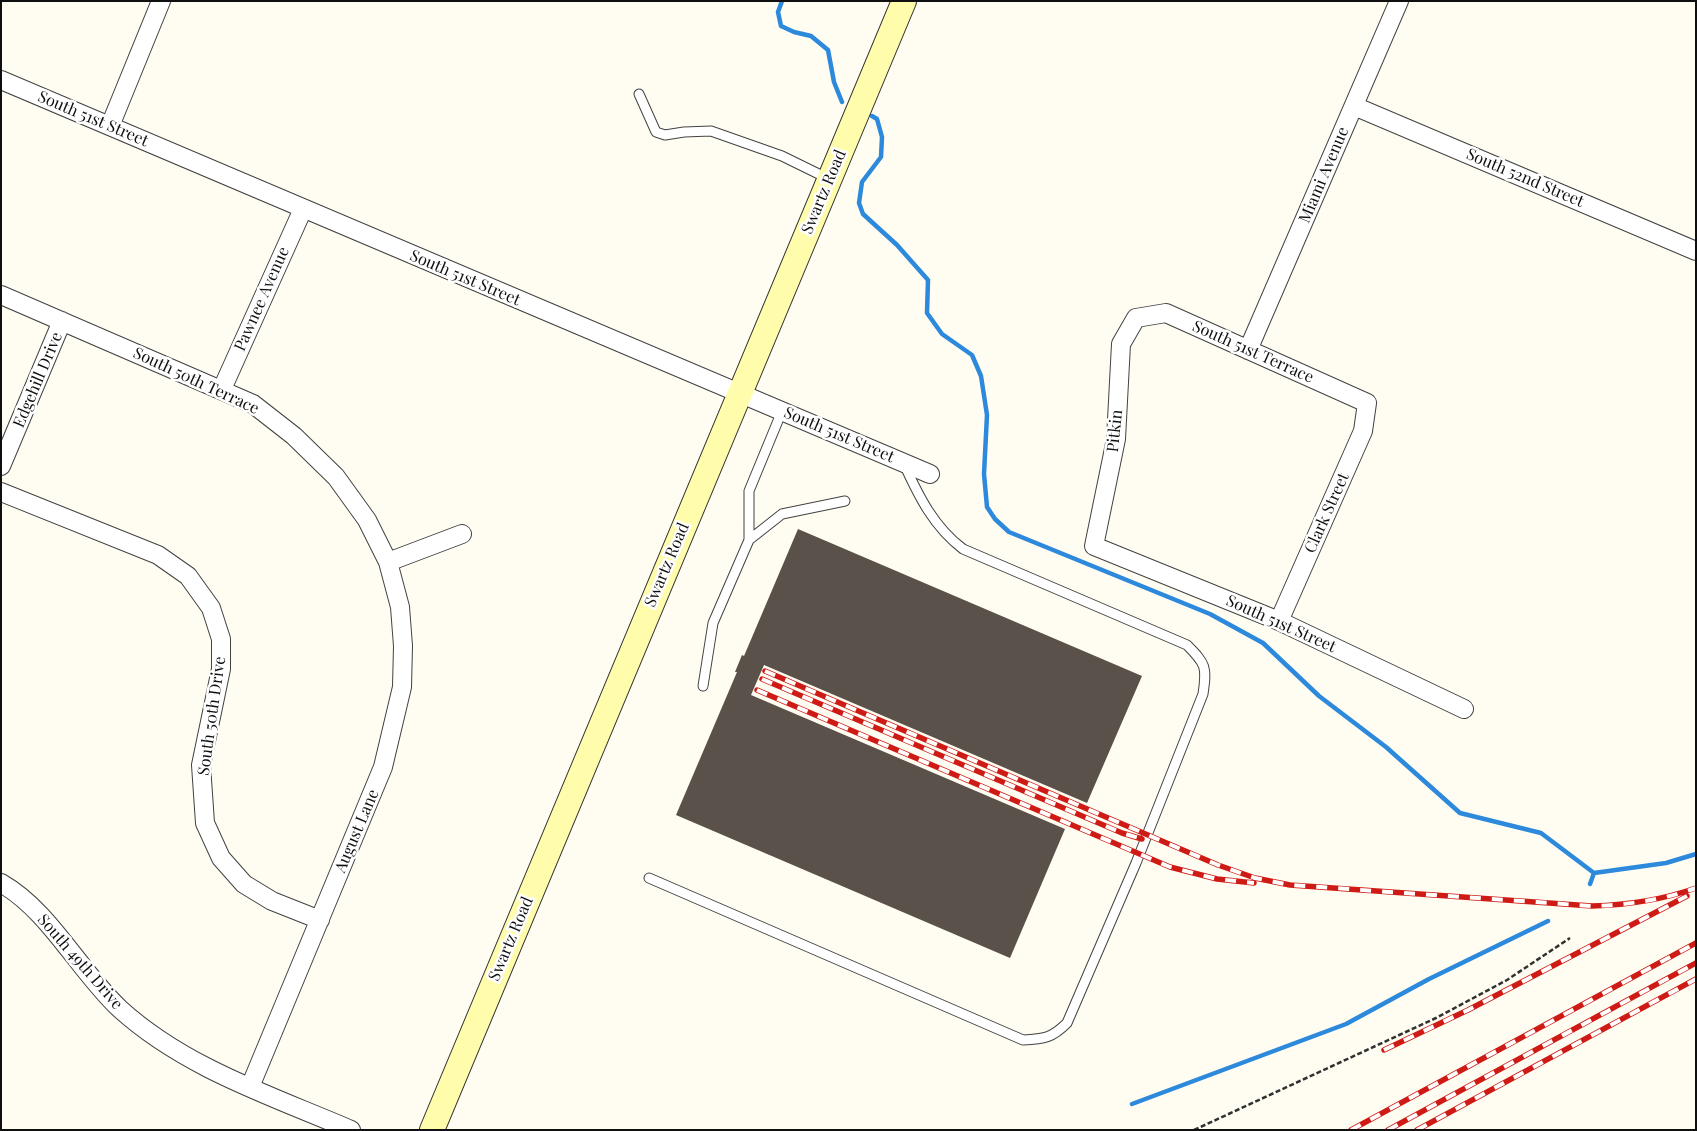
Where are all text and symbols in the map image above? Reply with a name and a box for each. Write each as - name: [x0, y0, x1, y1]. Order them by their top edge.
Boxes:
- street label: South 51st Street: [35, 87, 151, 151]
- street label: Miami Avenue: [1295, 124, 1353, 226]
- street label: South 52nd Street: [1463, 145, 1587, 211]
- street label: Swartz Road: [798, 147, 850, 237]
- street label: Pawnee Avenue: [230, 244, 294, 354]
- street label: South 51st Street: [407, 246, 523, 310]
- street label: South 51st Terrace: [1189, 317, 1317, 387]
- street label: Edgehill Drive: [9, 329, 67, 431]
- street label: South 50th Terrace: [130, 343, 262, 419]
- street label: South 51st Street: [781, 403, 897, 467]
- street label: Pitkin: [1103, 409, 1127, 453]
- street label: Clark Street: [1301, 470, 1353, 556]
- street label: Swartz Road: [641, 520, 693, 610]
- street label: South 51st Street: [1223, 591, 1339, 657]
- street label: South 50th Drive: [194, 655, 230, 777]
- street label: August Lane: [331, 787, 383, 875]
- street label: Swartz Road: [485, 894, 537, 984]
- street label: South 49th Drive: [33, 910, 127, 1014]

